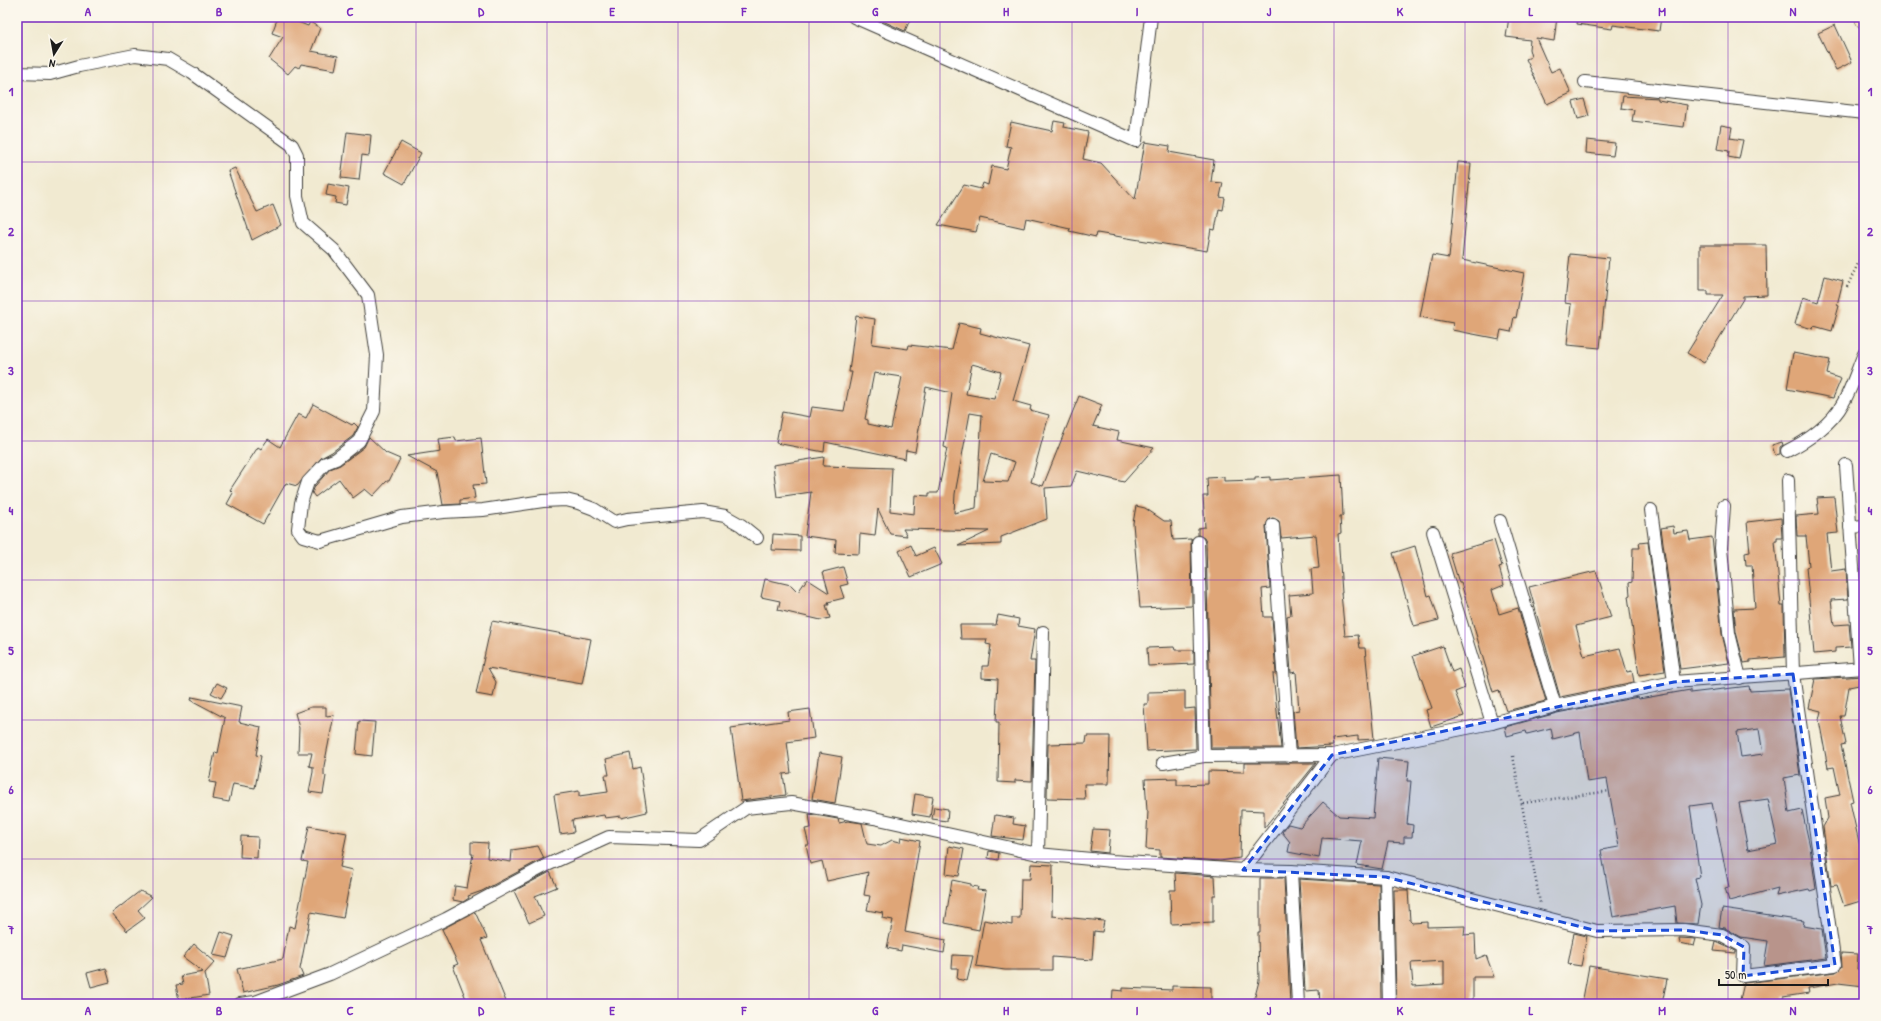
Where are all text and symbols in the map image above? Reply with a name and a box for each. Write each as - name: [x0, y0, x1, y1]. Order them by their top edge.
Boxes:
- text: A: [85, 2, 92, 20]
- text: B: [216, 2, 223, 20]
- text: C: [346, 2, 354, 20]
- text: D: [478, 2, 485, 20]
- text: E: [609, 2, 615, 20]
- text: F: [741, 2, 748, 20]
- text: G: [872, 2, 879, 20]
- text: H: [1003, 2, 1009, 20]
- text: I: [1135, 2, 1139, 20]
- text: J: [1267, 2, 1272, 20]
- text: K: [1397, 2, 1404, 20]
- text: L: [1529, 2, 1534, 20]
- text: M: [1658, 2, 1666, 20]
- text: N: [1790, 2, 1797, 20]
- north arrow: [34, 34, 74, 74]
- text: N: [48, 56, 56, 71]
- text: 1: [9, 82, 14, 100]
- text: 1: [1868, 82, 1873, 100]
- text: 2: [8, 222, 15, 240]
- text: 2: [1867, 222, 1874, 240]
- text: 3: [8, 361, 14, 379]
- text: 3: [1867, 361, 1873, 379]
- text: 4: [9, 501, 14, 519]
- text: 4: [1868, 501, 1873, 519]
- text: 5: [8, 641, 14, 659]
- text: 5: [1867, 641, 1873, 659]
- text: 6: [8, 780, 14, 798]
- text: 6: [1867, 780, 1873, 798]
- text: 7: [7, 920, 15, 938]
- text: 7: [1866, 920, 1874, 938]
- scale bar: [1719, 961, 1828, 987]
- text: 50 m: [1725, 966, 1746, 983]
- text: A: [85, 1001, 92, 1019]
- text: B: [216, 1001, 223, 1019]
- text: C: [346, 1001, 354, 1019]
- text: D: [478, 1001, 485, 1019]
- text: E: [609, 1001, 615, 1019]
- text: F: [741, 1001, 748, 1019]
- text: G: [872, 1001, 879, 1019]
- text: H: [1003, 1001, 1009, 1019]
- text: I: [1135, 1001, 1139, 1019]
- text: J: [1267, 1001, 1272, 1019]
- text: K: [1397, 1001, 1404, 1019]
- text: L: [1529, 1001, 1534, 1019]
- text: M: [1658, 1001, 1666, 1019]
- text: N: [1790, 1001, 1797, 1019]

